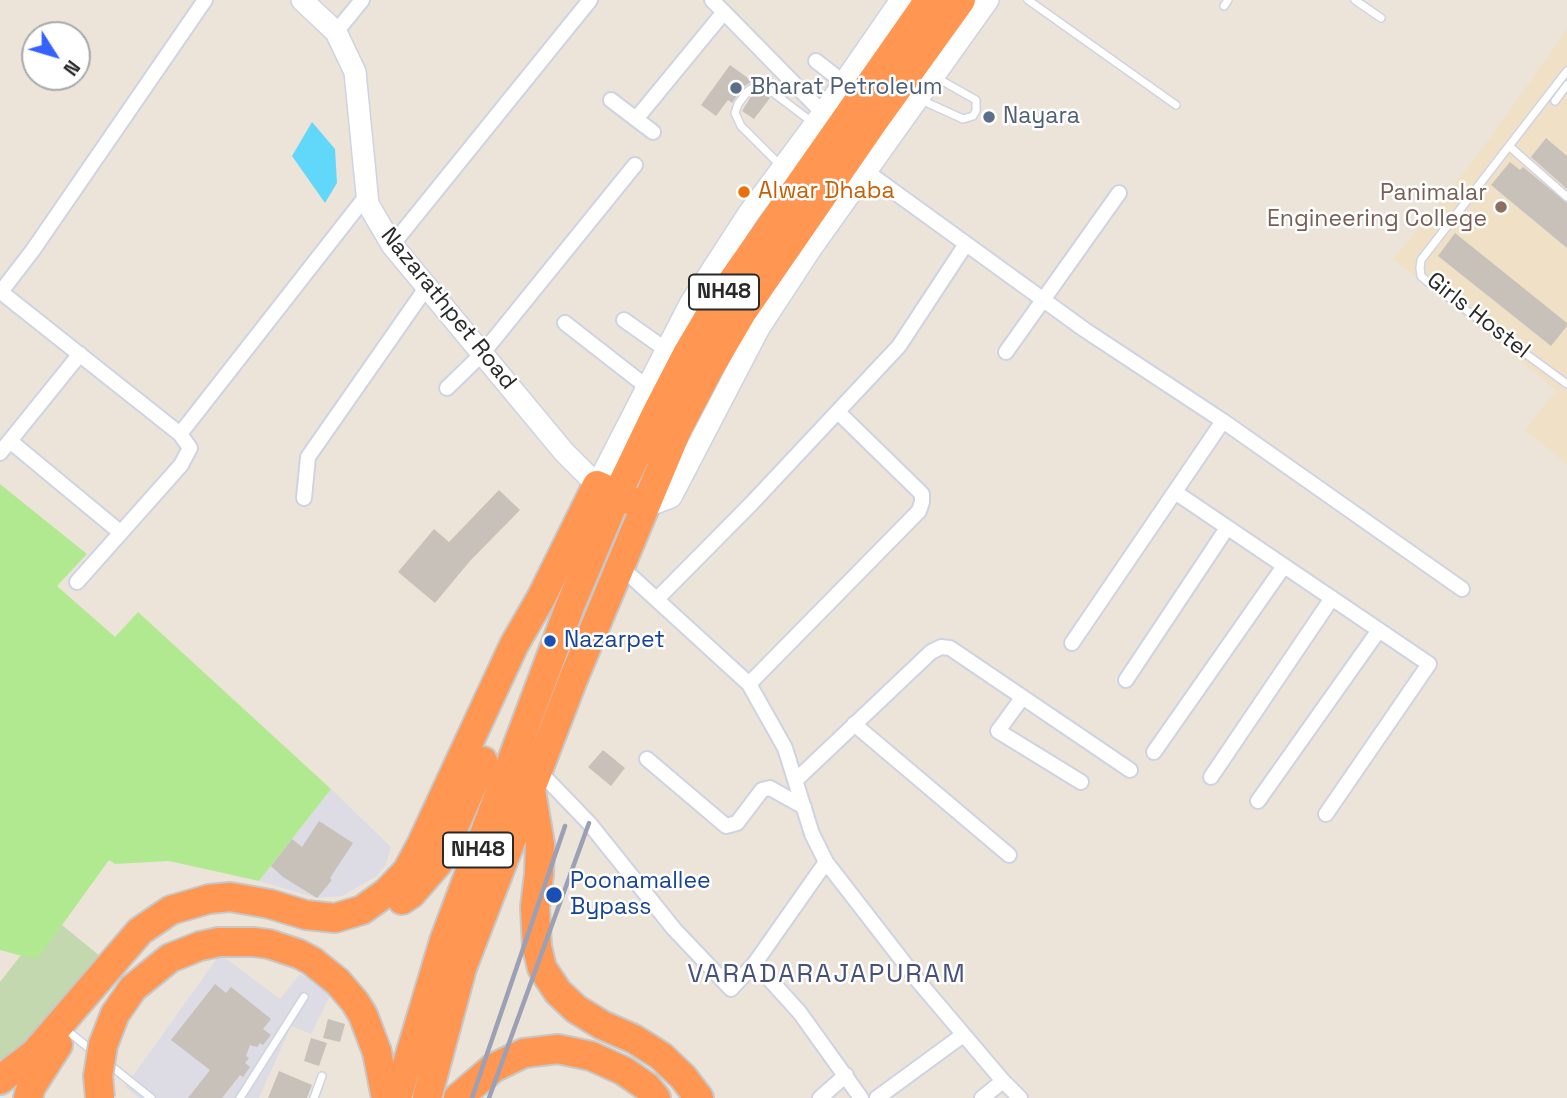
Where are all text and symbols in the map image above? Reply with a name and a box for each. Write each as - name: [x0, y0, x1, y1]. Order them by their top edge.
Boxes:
- north arrow: [21, 21, 91, 91]
- text: N: [58, 55, 85, 80]
- place label: Bharat Petroleum: [750, 74, 943, 102]
- marker: Bharat Petroleum: [728, 80, 744, 96]
- place label: Nayara: [1003, 103, 1080, 131]
- marker: Nayara: [981, 109, 997, 125]
- place label: Alwar Dhaba: [758, 178, 895, 206]
- place label: Panimalar Engineering College: [1267, 180, 1487, 234]
- marker: Alwar Dhaba: [736, 184, 752, 200]
- marker: Panimalar Engineering College: [1493, 199, 1509, 215]
- street label: Nazarathpet Road: [374, 223, 522, 395]
- street label: Girls Hostel: [1421, 267, 1535, 365]
- road number: NH48: [689, 274, 759, 310]
- place label: Nazarpet: [564, 627, 665, 655]
- marker: Nazarpet: [542, 633, 558, 649]
- road number: NH48: [443, 832, 513, 868]
- place label: Poonamallee Bypass: [570, 868, 711, 922]
- marker: Poonamallee Bypass: [544, 885, 564, 905]
- district label: VARADARAJAPURAM: [689, 959, 965, 991]

